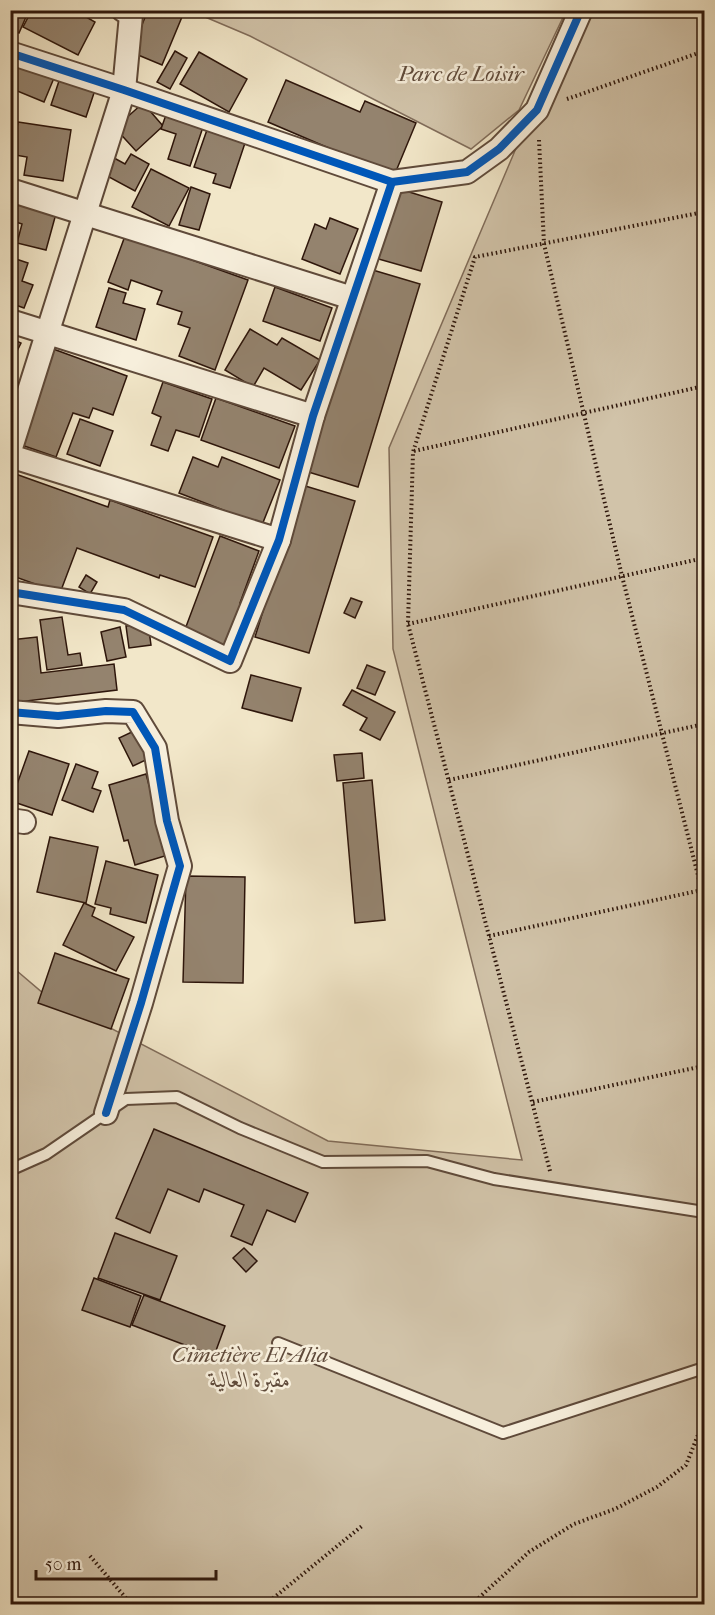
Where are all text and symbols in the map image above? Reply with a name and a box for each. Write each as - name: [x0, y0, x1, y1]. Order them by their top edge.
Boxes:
- park label: Parc de Loisir: [397, 61, 526, 87]
- park label: Cimetière El Alia مقبرة العالية: [172, 1342, 328, 1393]
- scale bar: [36, 1543, 216, 1581]
- text: 50 m: [45, 1554, 82, 1575]

